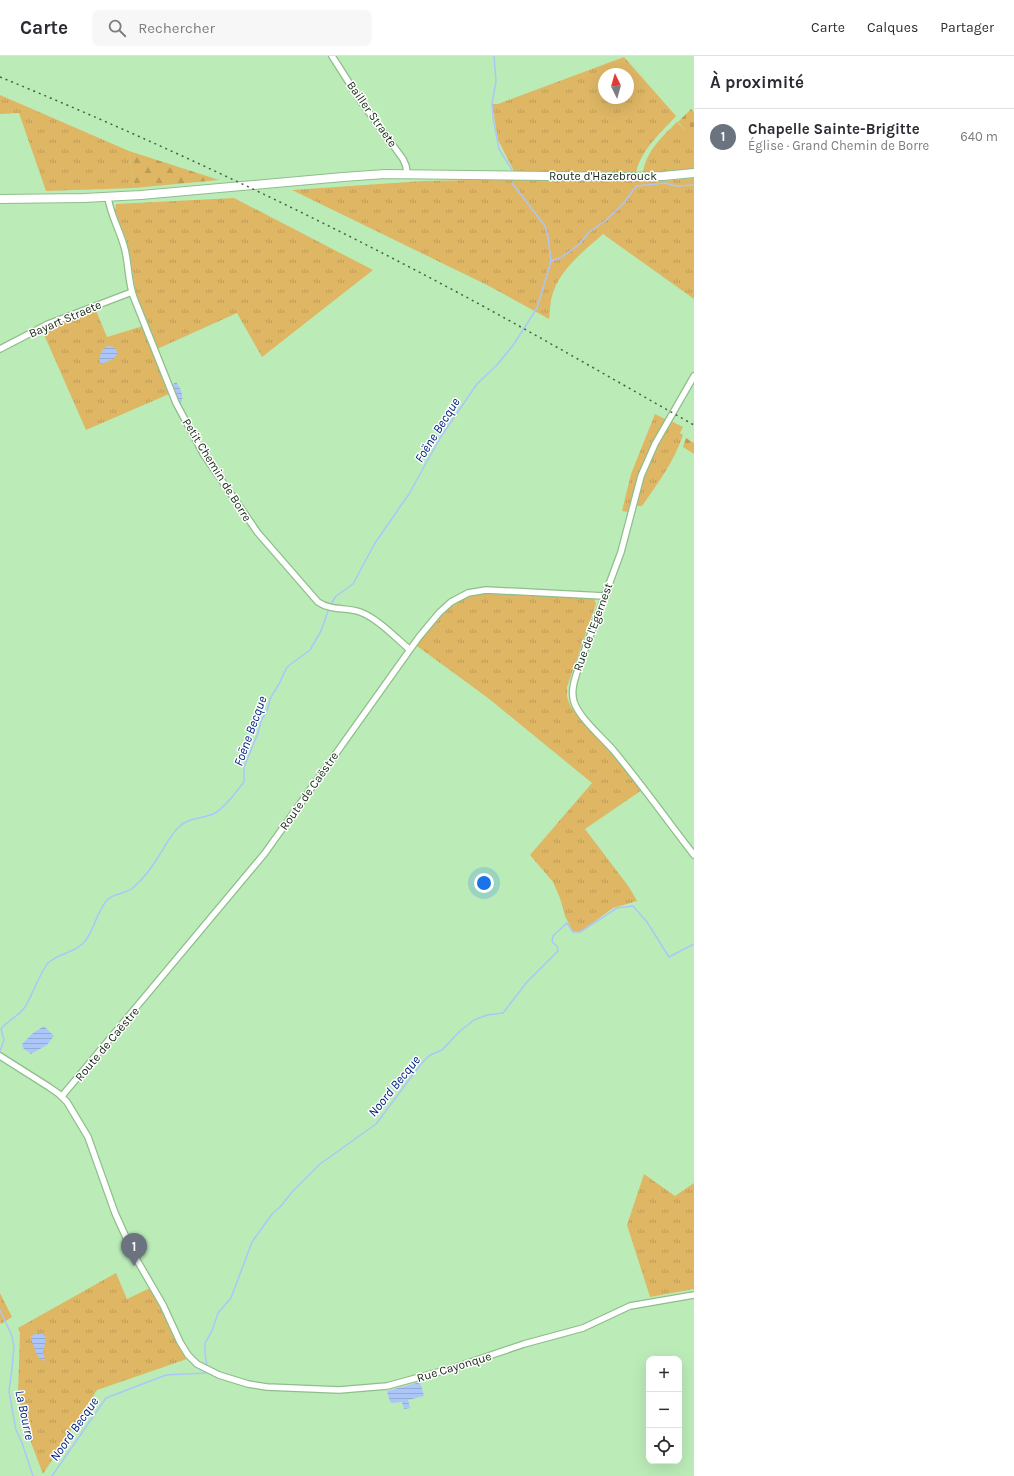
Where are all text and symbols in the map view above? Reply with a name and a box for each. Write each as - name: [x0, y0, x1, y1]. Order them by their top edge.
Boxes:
- search box: [92, 10, 372, 46]
- text: Carte: [20, 17, 68, 39]
- icon: search: [106, 17, 128, 39]
- text: Rechercher: [138, 19, 215, 37]
- text: Carte: [811, 19, 845, 36]
- text: Calques: [867, 19, 918, 36]
- text: Partager: [940, 19, 994, 36]
- north arrow: [598, 68, 634, 104]
- text: À proximité: [710, 72, 804, 92]
- street label: Bailler Straete: [344, 78, 400, 150]
- text: Chapelle Sainte-Brigitte: [748, 120, 920, 138]
- text: 1: [721, 129, 725, 144]
- text: 640 m: [960, 129, 998, 144]
- text: Église · Grand Chemin de Borre: [748, 138, 929, 153]
- street label: Route d'Hazebrouck: [549, 169, 657, 183]
- street label: Bayart Straete: [27, 297, 103, 341]
- water label: Foëne Becque: [411, 395, 464, 466]
- street label: Petit Chemin de Borre: [180, 416, 254, 524]
- street label: Rue de l'Egernest: [571, 580, 616, 673]
- water label: Foëne Becque: [230, 694, 271, 768]
- street label: Route de Caëstre: [277, 749, 341, 833]
- your location: [474, 873, 494, 893]
- street label: Route de Caëstre: [72, 1004, 142, 1084]
- water label: Noord Becque: [365, 1052, 424, 1120]
- pin: 1: [121, 1233, 147, 1266]
- street label: Rue Cayonque: [415, 1349, 493, 1385]
- map controls: [646, 1356, 682, 1464]
- button: +: [646, 1356, 682, 1392]
- water label: La Bourre: [12, 1389, 38, 1441]
- button: −: [646, 1392, 682, 1428]
- water label: Noord Becque: [47, 1394, 102, 1464]
- button: locate: [646, 1428, 682, 1464]

